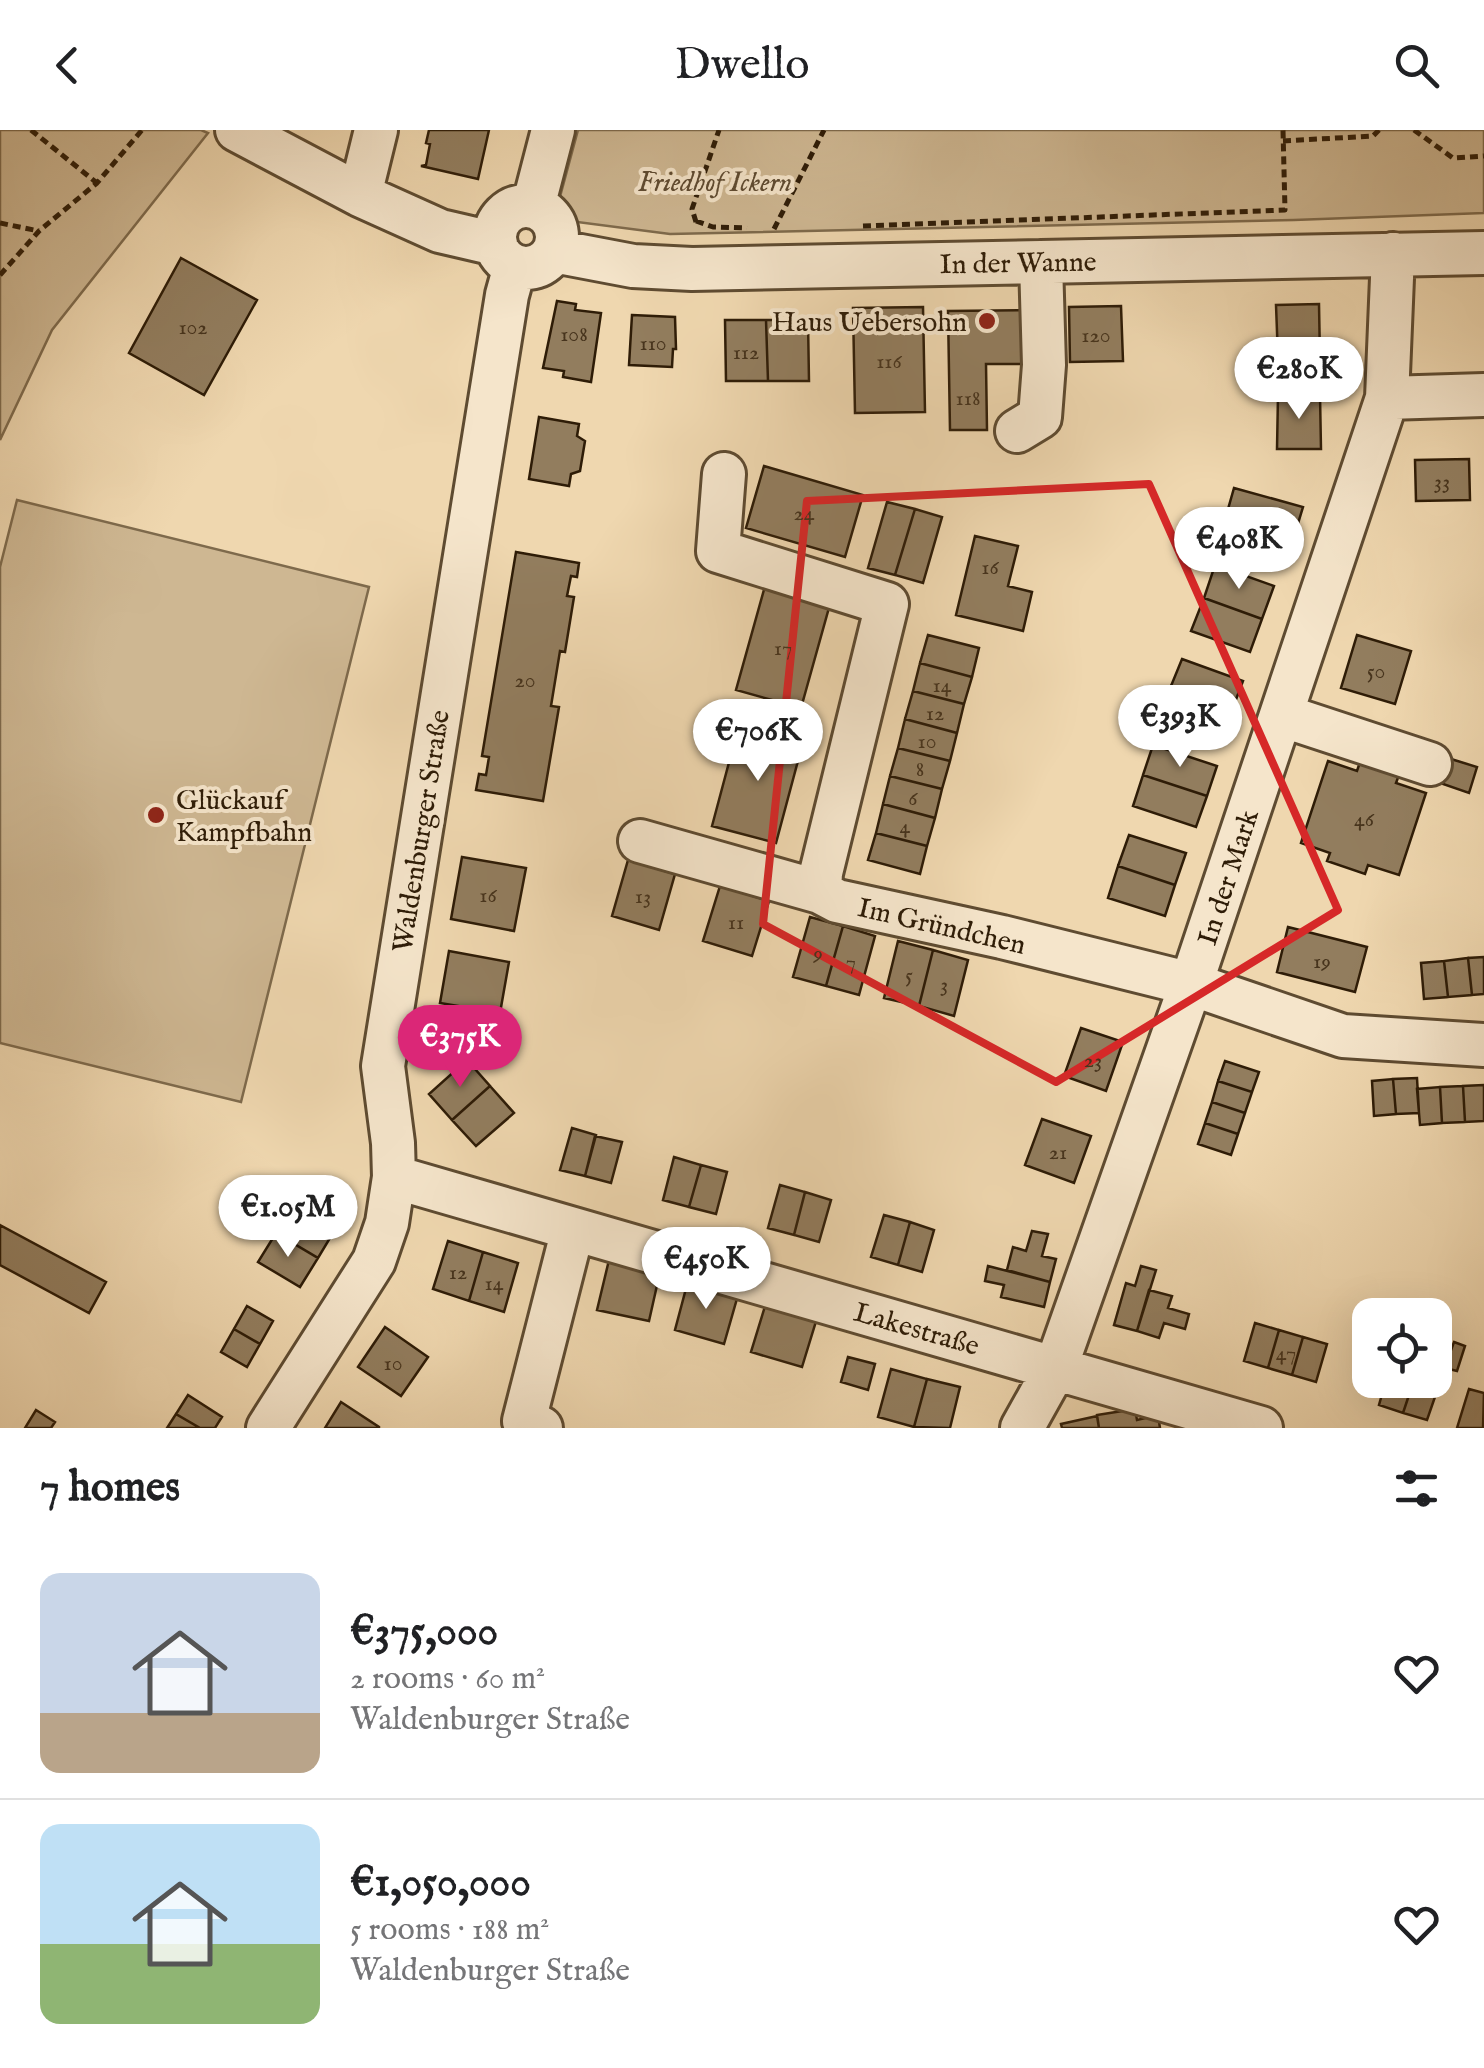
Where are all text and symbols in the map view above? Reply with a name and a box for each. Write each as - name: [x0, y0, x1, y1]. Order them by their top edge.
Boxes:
- text: Dwello: [675, 37, 809, 94]
- icon: back: [40, 38, 95, 93]
- icon: search: [1389, 38, 1444, 93]
- park label: Friedhof Ickern: [638, 166, 792, 201]
- street label: In der Wanne: [939, 246, 1097, 283]
- place label: Haus Uebersohn: [772, 306, 967, 341]
- marker: Haus Uebersohn: [976, 310, 998, 332]
- house number: 102: [178, 314, 208, 342]
- house number: 108: [560, 321, 588, 349]
- house number: 120: [1081, 322, 1111, 350]
- house number: 110: [639, 330, 667, 358]
- pin: €280K: [1229, 337, 1369, 422]
- house number: 112: [733, 339, 759, 367]
- house number: 116: [876, 348, 903, 376]
- text: €280K: [1256, 349, 1342, 390]
- house number: 118: [955, 385, 981, 413]
- house number: 33: [1434, 468, 1450, 496]
- house number: 24: [793, 500, 815, 528]
- pin: €408K: [1169, 507, 1309, 592]
- text: €408K: [1196, 519, 1282, 560]
- house number: 16: [981, 554, 999, 582]
- house number: 17: [774, 635, 792, 663]
- house number: 50: [1367, 658, 1385, 686]
- house number: 20: [514, 667, 536, 695]
- house number: 14: [933, 672, 952, 700]
- pin: €393K: [1110, 685, 1250, 770]
- text: €393K: [1140, 697, 1220, 738]
- pin: €706K: [688, 699, 828, 784]
- house number: 12: [926, 700, 944, 728]
- street label: Waldenburger Straße: [386, 708, 459, 955]
- text: €706K: [715, 711, 801, 752]
- house number: 10: [918, 728, 936, 756]
- house number: 8: [916, 756, 924, 784]
- place label: Glückauf Kampfbahn: [176, 784, 312, 851]
- house number: 6: [908, 785, 918, 813]
- marker: Glückauf Kampfbahn: [145, 804, 167, 826]
- street label: In der Mark: [1191, 804, 1268, 950]
- house number: 46: [1354, 806, 1375, 834]
- house number: 4: [900, 813, 911, 841]
- house number: 16: [479, 882, 497, 910]
- house number: 13: [635, 883, 651, 911]
- street label: Im Gründchen: [854, 891, 1029, 964]
- house number: 11: [728, 909, 744, 937]
- house number: 9: [812, 940, 823, 968]
- house number: 19: [1313, 948, 1331, 976]
- house number: 7: [846, 949, 856, 977]
- house number: 5: [905, 962, 913, 990]
- house number: 3: [940, 971, 948, 999]
- pin: €375K: [390, 1005, 530, 1090]
- text: €375K: [420, 1017, 500, 1058]
- house number: 23: [1084, 1047, 1102, 1075]
- house number: 21: [1049, 1139, 1067, 1167]
- pin: €1.05M: [207, 1175, 369, 1260]
- text: €1.05M: [241, 1187, 335, 1228]
- pin: €450K: [636, 1227, 776, 1312]
- text: €450K: [664, 1239, 748, 1280]
- house number: 12: [449, 1259, 467, 1287]
- house number: 14: [485, 1270, 504, 1298]
- street label: Lakestraße: [850, 1296, 983, 1365]
- map controls: [1352, 1298, 1452, 1398]
- button: locate: [1352, 1298, 1452, 1398]
- house number: 47: [1276, 1340, 1296, 1368]
- house number: 10: [384, 1350, 402, 1378]
- icon: filters: [1389, 1461, 1444, 1516]
- text: 7 homes: [40, 1462, 180, 1515]
- text: €375,000: [350, 1606, 498, 1659]
- icon: home: [120, 1613, 240, 1733]
- icon: heart: [1389, 1646, 1444, 1701]
- text: 2 rooms · 60 m²: [350, 1659, 545, 1700]
- text: Waldenburger Straße: [350, 1700, 630, 1741]
- text: €1,050,000: [350, 1857, 531, 1910]
- icon: home: [120, 1864, 240, 1984]
- icon: heart: [1389, 1897, 1444, 1952]
- text: 5 rooms · 188 m²: [350, 1910, 549, 1951]
- text: Waldenburger Straße: [350, 1951, 630, 1992]

